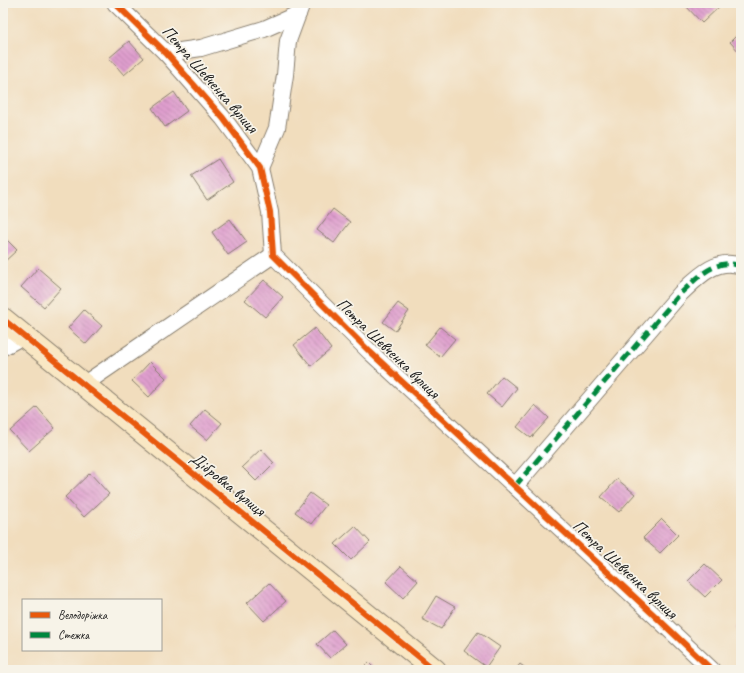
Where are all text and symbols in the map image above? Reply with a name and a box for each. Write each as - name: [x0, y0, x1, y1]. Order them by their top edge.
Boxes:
- street label: Петра Шевченка вулиця: [158, 21, 264, 138]
- street label: Петра Шевченка вулиця: [332, 293, 445, 404]
- street label: Дібровка вулиця: [186, 447, 271, 522]
- street label: Петра Шевченка вулиця: [568, 515, 683, 624]
- legend: [22, 599, 162, 651]
- text: Велодоріжка: [58, 607, 108, 623]
- text: Стежка: [58, 627, 90, 643]

